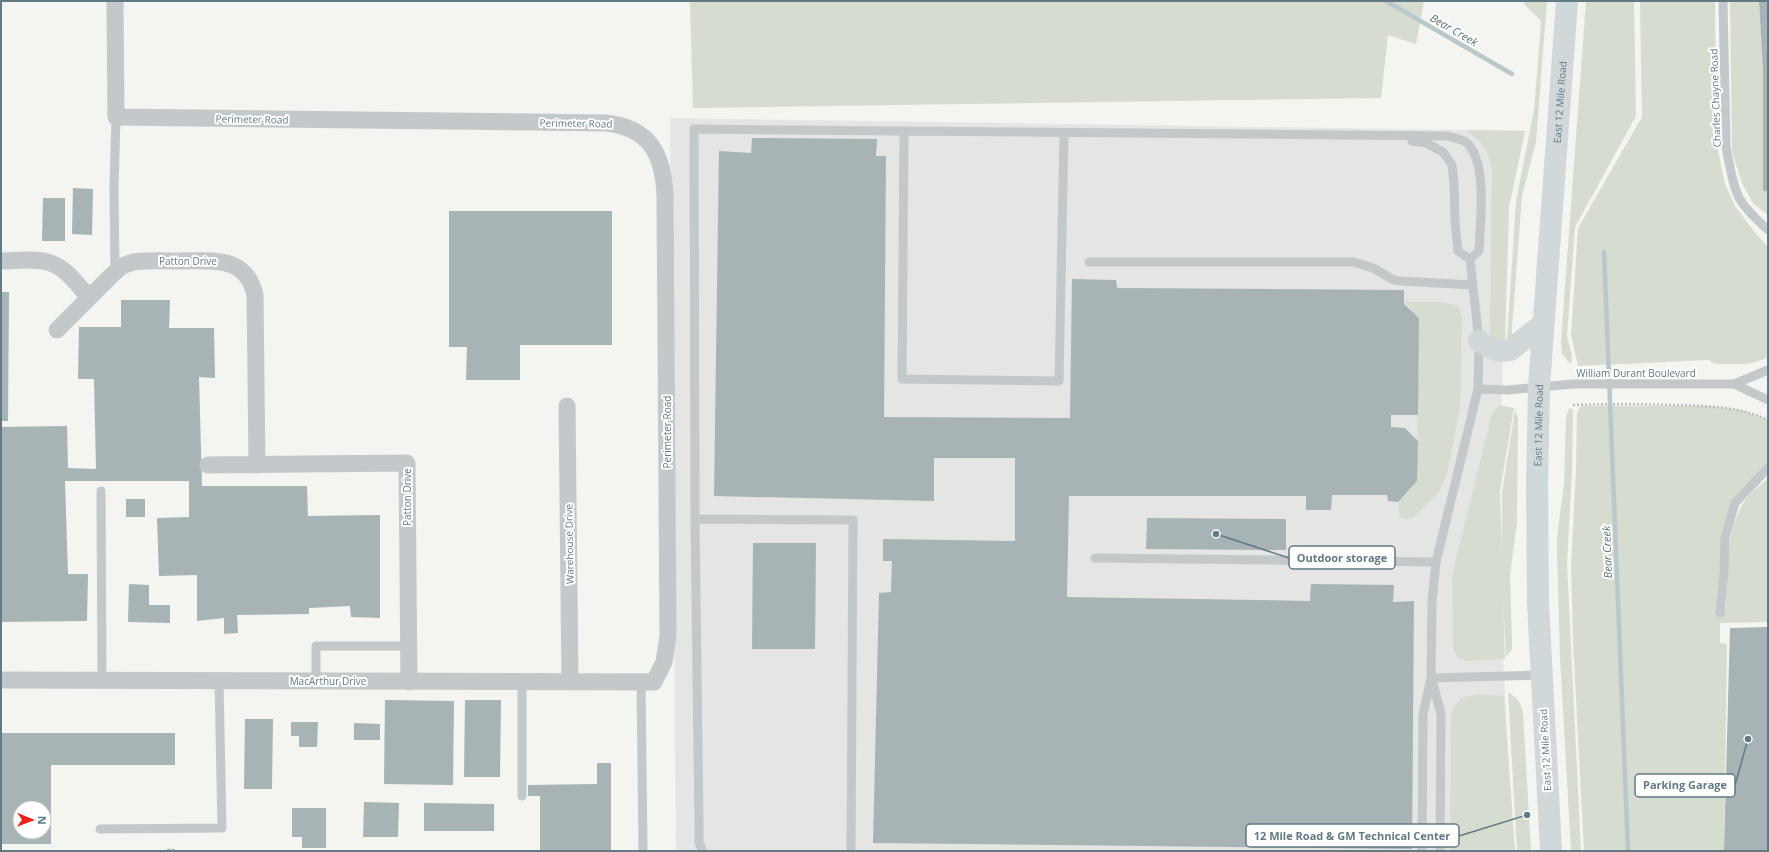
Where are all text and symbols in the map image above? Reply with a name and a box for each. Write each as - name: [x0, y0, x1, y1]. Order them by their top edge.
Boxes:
- water label: Bear Creek: [1428, 10, 1481, 50]
- street label: Charles Chayne Road: [1706, 48, 1724, 148]
- street label: East 12 Mile Road: [1550, 61, 1570, 144]
- street label: Perimeter Road: [215, 111, 289, 127]
- street label: Perimeter Road: [539, 115, 613, 131]
- street label: Patton Drive: [159, 254, 217, 268]
- street label: William Durant Boulevard: [1576, 366, 1696, 380]
- street label: East 12 Mile Road: [1530, 384, 1546, 467]
- street label: Perimeter Road: [660, 396, 674, 468]
- street label: Patton Drive: [400, 468, 414, 526]
- street label: Warehouse Drive: [561, 503, 577, 584]
- water label: Bear Creek: [1598, 525, 1615, 579]
- callout: Outdoor storage: [1289, 546, 1395, 569]
- text: Outdoor storage: [1297, 550, 1388, 565]
- street label: MacArthur Drive: [290, 674, 367, 688]
- street label: East 12 Mile Road: [1536, 709, 1554, 791]
- callout: Parking Garage: [1635, 774, 1735, 797]
- text: Parking Garage: [1643, 777, 1727, 792]
- north arrow: [12, 800, 52, 840]
- text: N: [35, 816, 50, 825]
- callout: 12 Mile Road & GM Technical Center: [1246, 824, 1459, 847]
- text: 12 Mile Road & GM Technical Center: [1254, 828, 1450, 843]

